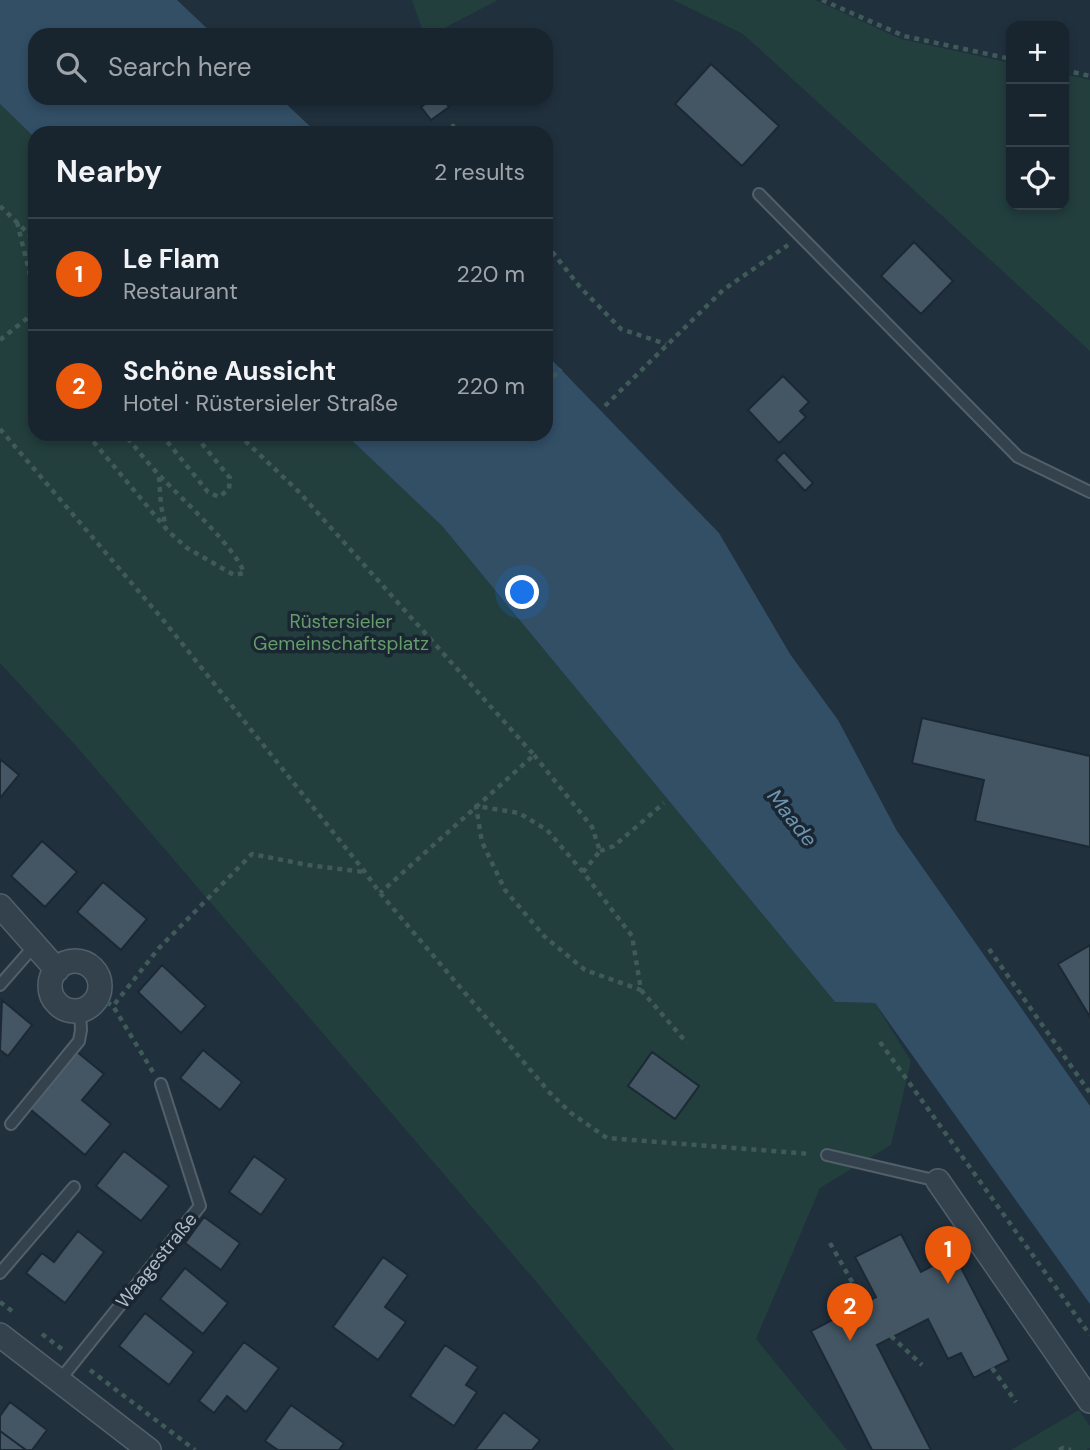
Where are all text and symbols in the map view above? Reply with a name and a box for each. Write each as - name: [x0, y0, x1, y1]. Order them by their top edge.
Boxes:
- map controls: [1006, 21, 1069, 210]
- button: +: [1006, 21, 1069, 84]
- search box: [28, 28, 553, 105]
- icon: search: [52, 48, 90, 86]
- text: Search here: [108, 50, 251, 84]
- button: −: [1006, 84, 1069, 147]
- button: locate: [1006, 147, 1069, 210]
- text: Nearby: [56, 152, 162, 191]
- text: 2 results: [434, 157, 525, 187]
- text: Le Flam: [123, 242, 220, 276]
- text: 1: [75, 259, 83, 289]
- text: 220 m: [456, 259, 525, 289]
- text: Restaurant: [123, 276, 238, 306]
- text: Schöne Aussicht: [123, 354, 336, 388]
- text: 2: [72, 371, 86, 401]
- text: 220 m: [456, 371, 525, 401]
- text: Hotel · Rüstersieler Straße: [123, 388, 398, 418]
- your location: [505, 575, 539, 609]
- park label: Rüstersieler Gemeinschaftsplatz: [253, 609, 429, 656]
- water label: Maade: [761, 783, 823, 853]
- street label: Waagestraße: [110, 1207, 203, 1313]
- pin: 1: [925, 1226, 971, 1284]
- pin: 2: [827, 1283, 873, 1341]

